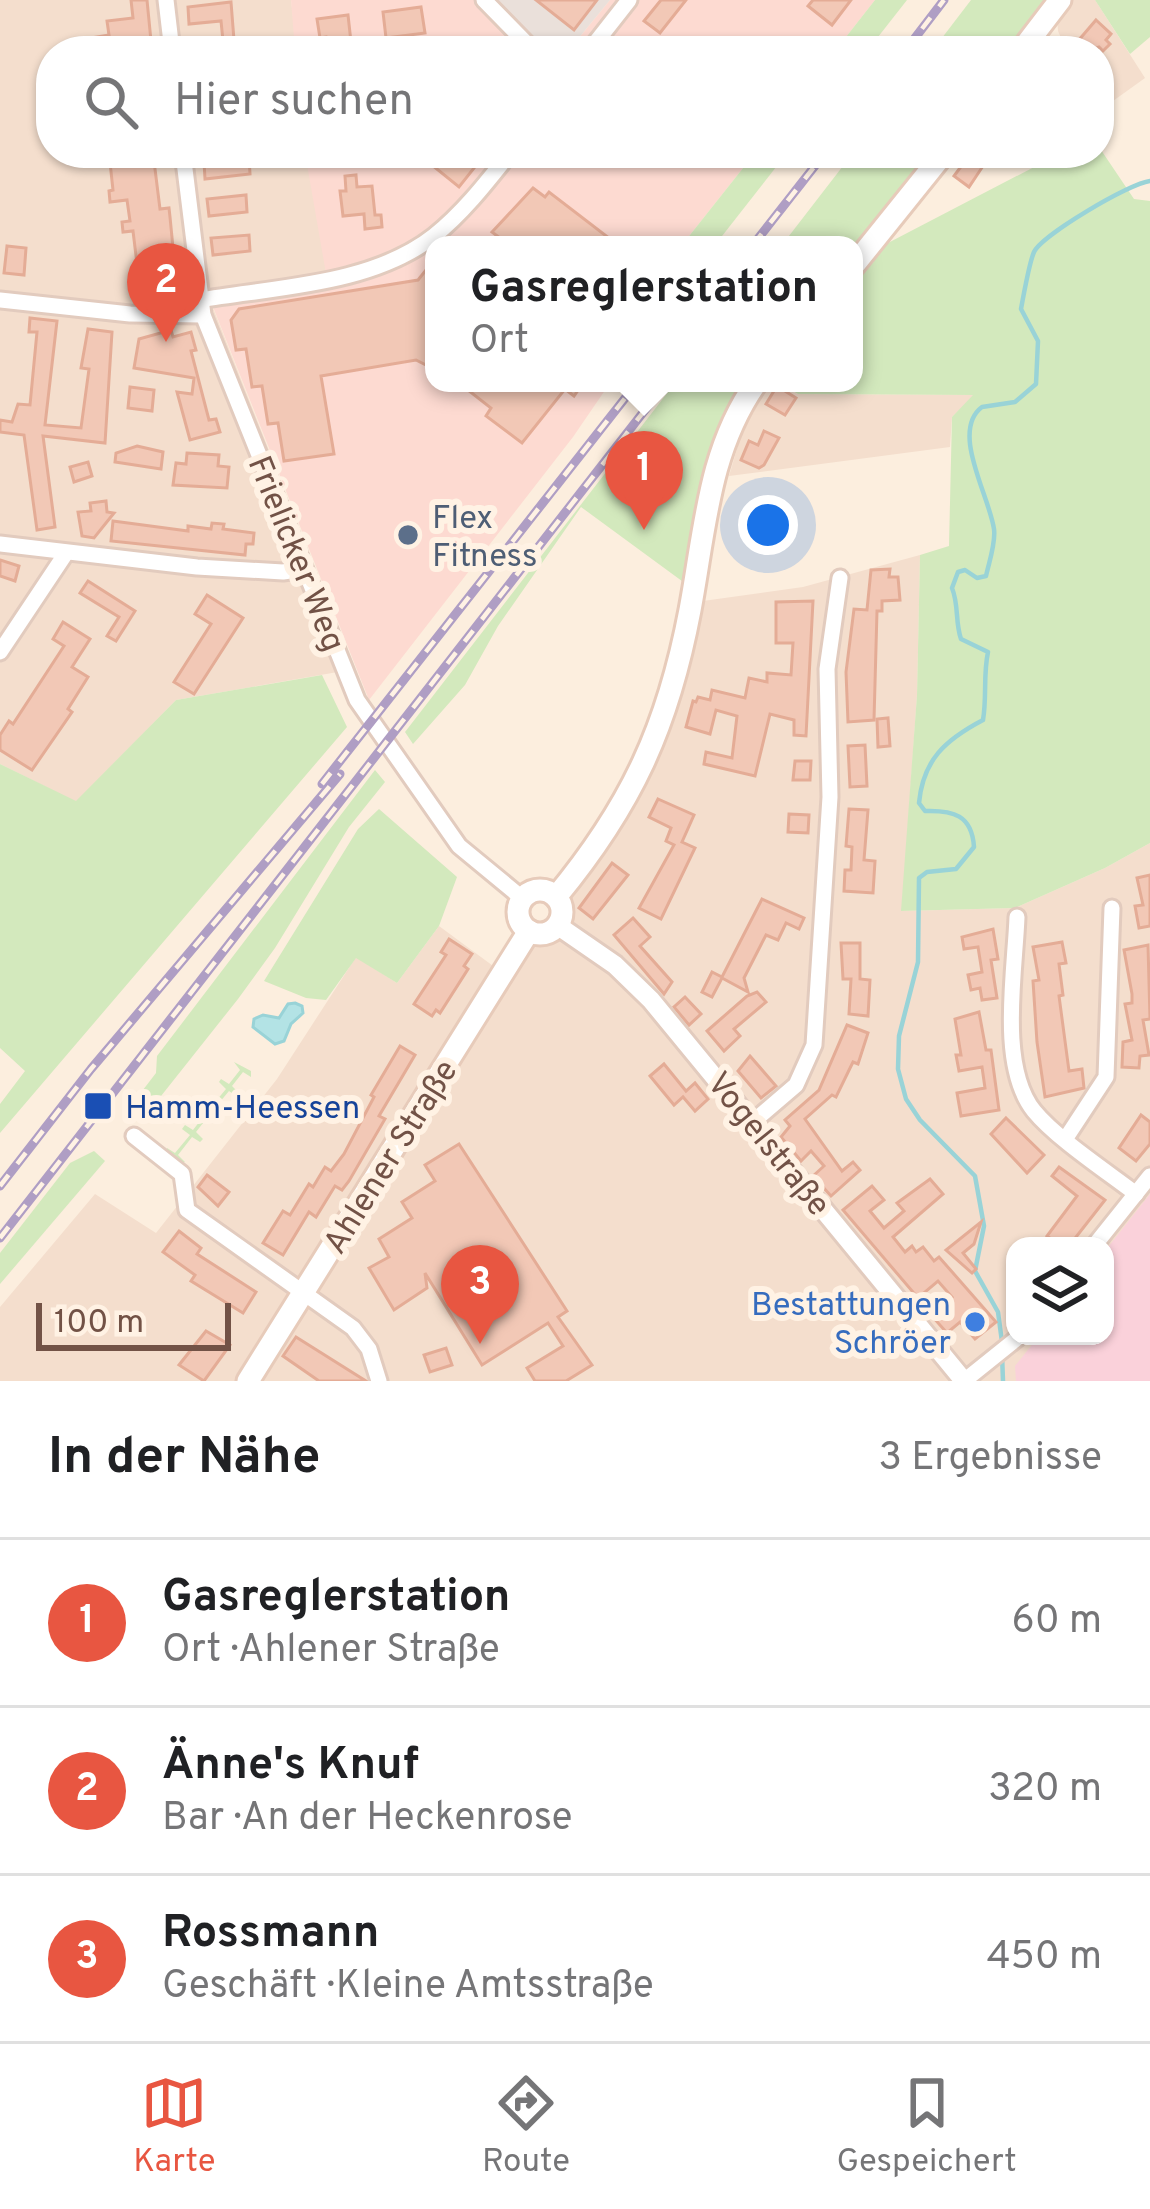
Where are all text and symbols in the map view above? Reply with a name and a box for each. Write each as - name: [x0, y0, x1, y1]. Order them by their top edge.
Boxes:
- search box: [36, 36, 1114, 168]
- icon: search: [78, 69, 144, 135]
- text: Hier suchen: [174, 74, 414, 131]
- popup: [425, 236, 863, 392]
- pin: 2: [127, 243, 205, 342]
- text: Gasreglerstation: [470, 261, 818, 318]
- text: Ort: [470, 318, 529, 367]
- pin: 1: [605, 431, 683, 530]
- street label: Frielicker Weg: [236, 451, 353, 658]
- your location: [738, 495, 798, 555]
- place label: Flex Fitness: [432, 499, 538, 579]
- marker: Flex Fitness: [395, 522, 421, 548]
- street label: Ahlener Straße: [316, 1053, 469, 1263]
- street label: Vogelstraße: [696, 1065, 838, 1226]
- place label: Hamm-Heessen: [125, 1089, 360, 1131]
- marker: Hamm-Heessen: [82, 1090, 114, 1122]
- map controls: [1006, 1237, 1114, 1345]
- button: layers: [1006, 1237, 1114, 1345]
- pin: 3: [441, 1245, 519, 1344]
- place label: Bestattungen Schröer: [751, 1286, 951, 1366]
- scale bar: [36, 1297, 231, 1350]
- text: 100 m: [54, 1303, 144, 1345]
- marker: Bestattungen Schröer: [962, 1309, 988, 1335]
- text: In der Nähe: [48, 1427, 320, 1492]
- text: 3 Ergebnisse: [878, 1435, 1102, 1484]
- text: Gasreglerstation: [162, 1570, 511, 1627]
- text: 1: [79, 1598, 95, 1647]
- text: 60 m: [1011, 1598, 1102, 1647]
- text: Ort · Ahlener Straße: [162, 1627, 500, 1676]
- text: Änne's Knuf: [162, 1738, 419, 1795]
- text: 2: [75, 1766, 99, 1815]
- text: 320 m: [988, 1766, 1102, 1815]
- text: Bar · An der Heckenrose: [162, 1795, 573, 1844]
- text: Rossmann: [162, 1906, 379, 1963]
- text: 3: [75, 1934, 99, 1983]
- text: 450 m: [986, 1934, 1102, 1983]
- text: Geschäft · Kleine Amtsstraße: [162, 1963, 654, 2012]
- tab: Karte: [133, 2070, 216, 2184]
- tab: Route: [482, 2070, 570, 2184]
- tab: Gespeichert: [836, 2070, 1017, 2184]

